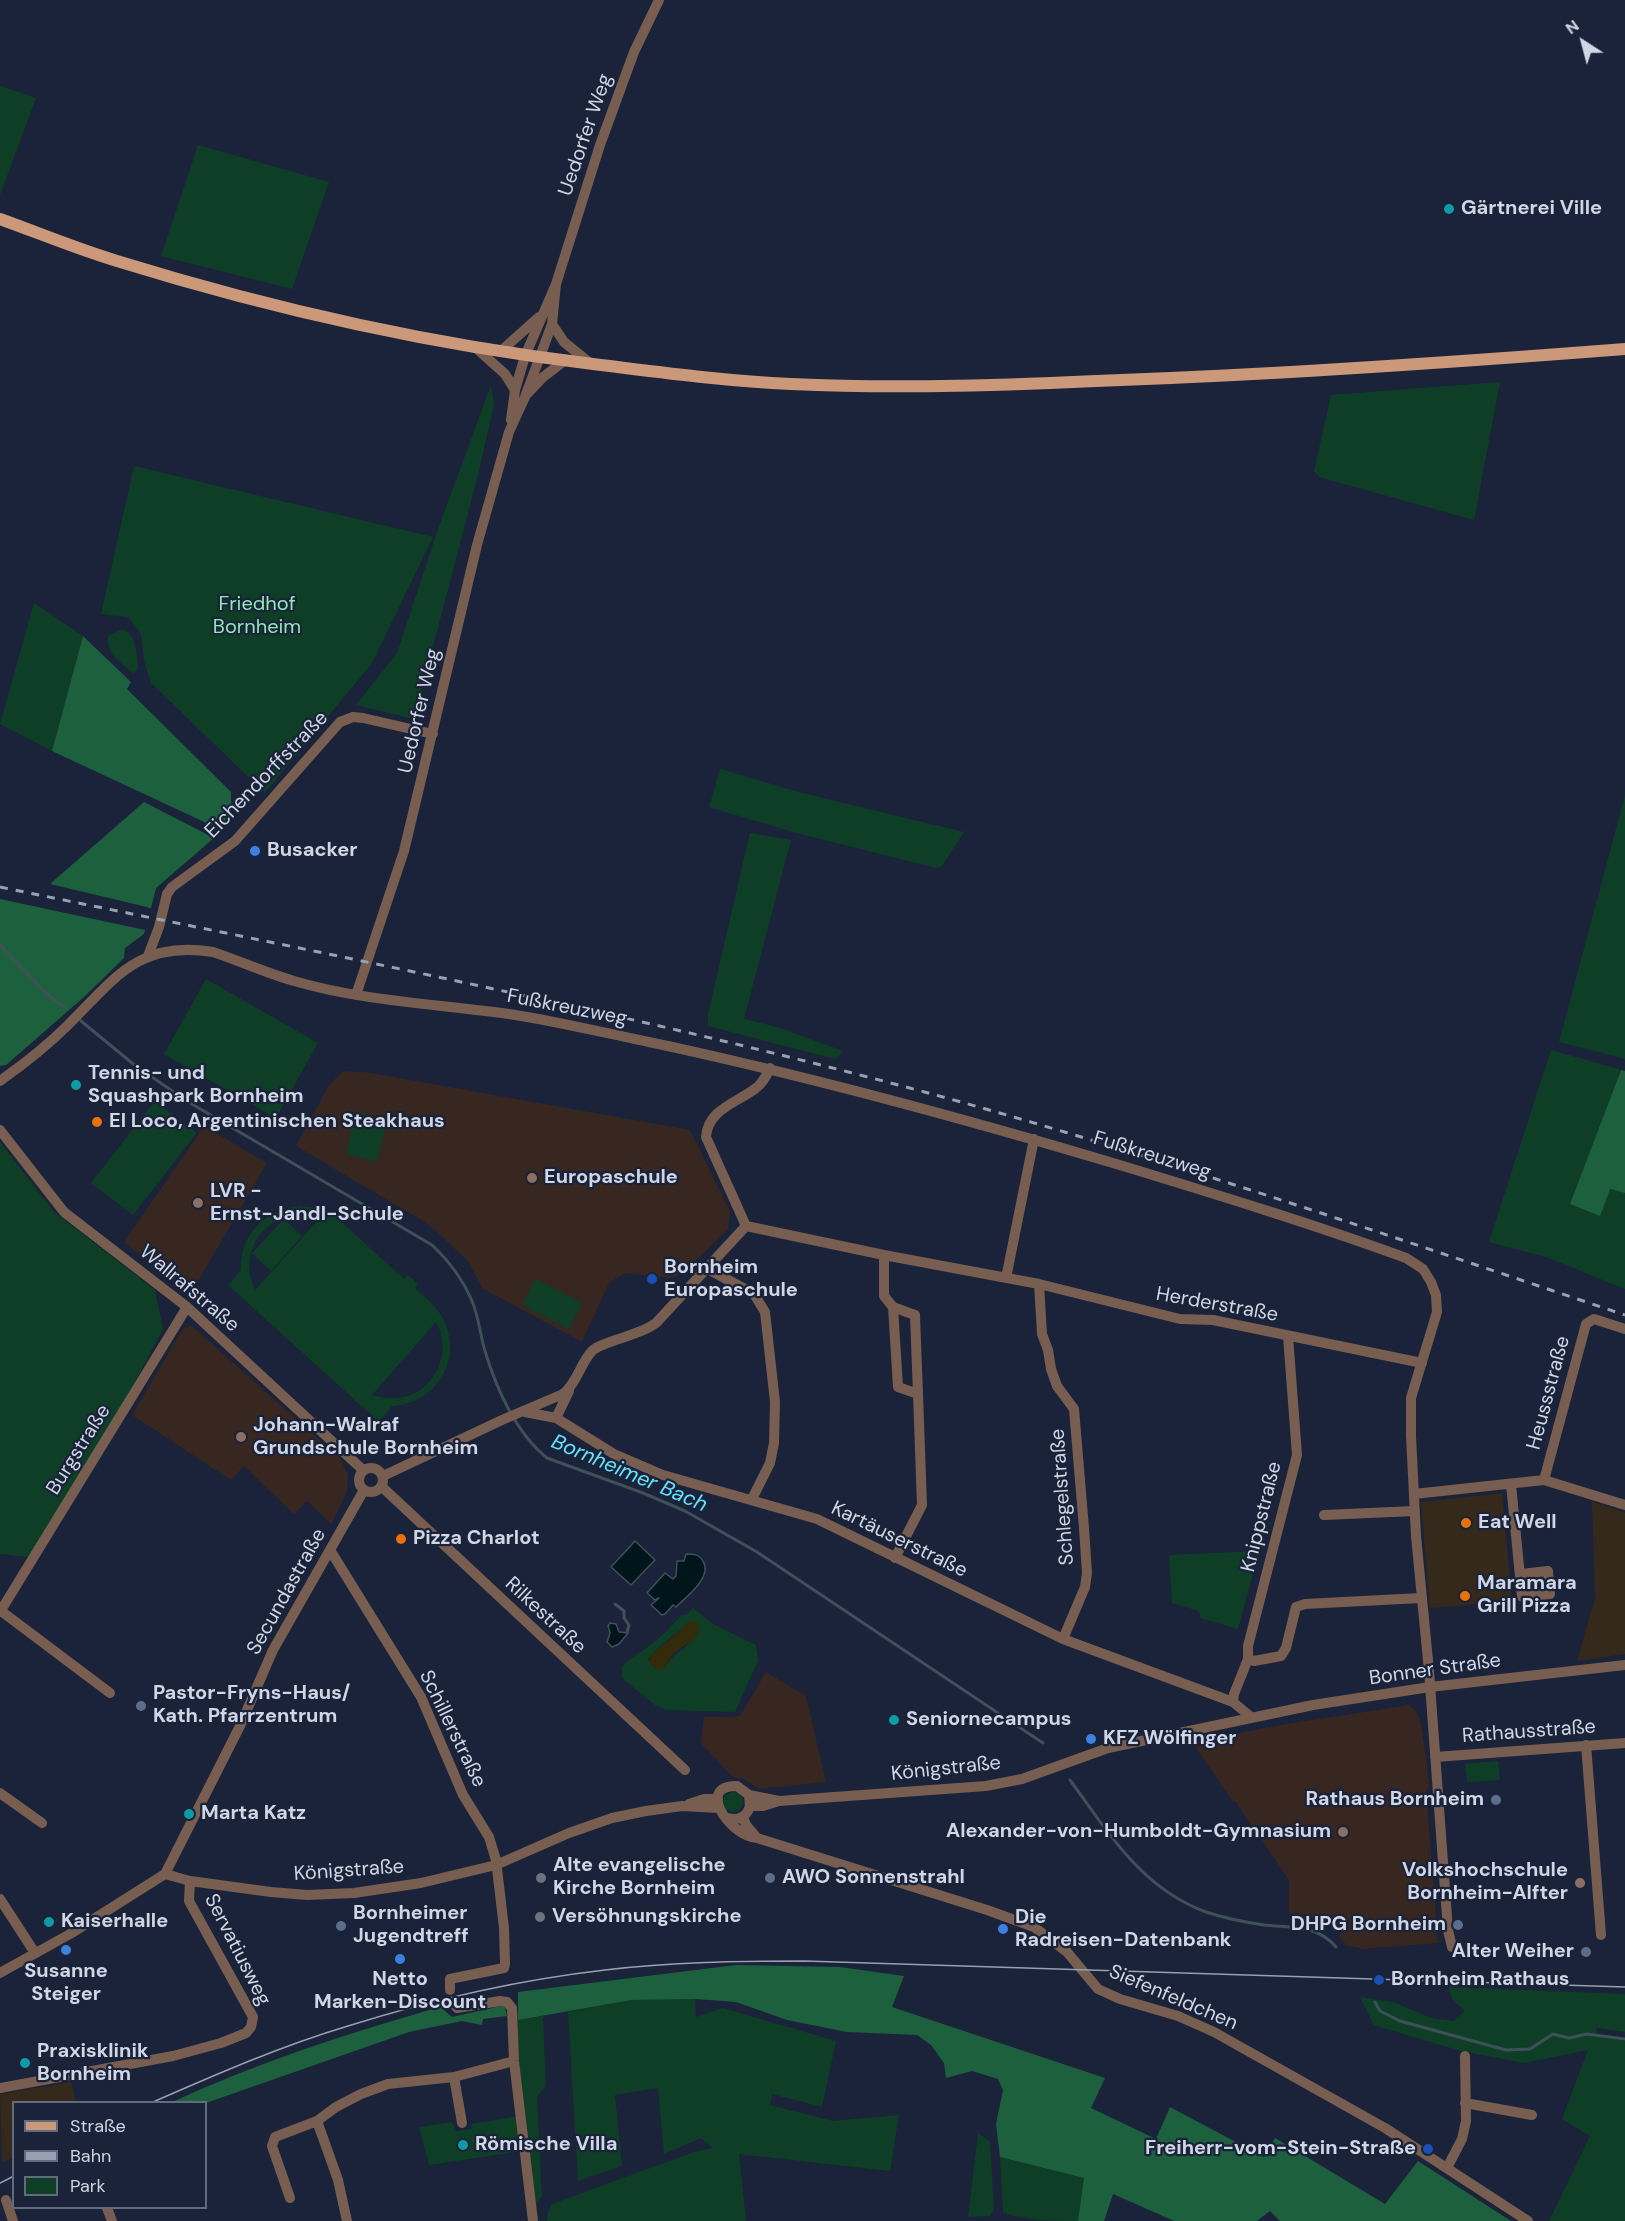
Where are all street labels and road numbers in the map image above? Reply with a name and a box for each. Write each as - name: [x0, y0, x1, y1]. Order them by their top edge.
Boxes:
- street label: Uedorfer Weg: [554, 71, 618, 199]
- street label: Uedorfer Weg: [394, 646, 446, 776]
- street label: Eichendorffstraße: [200, 707, 334, 843]
- street label: Fußkreuzweg: [505, 985, 629, 1031]
- street label: Fußkreuzweg: [1090, 1127, 1214, 1185]
- street label: Wallrafstraße: [134, 1240, 244, 1338]
- street label: Herderstraße: [1154, 1282, 1280, 1328]
- street label: Heussstraße: [1522, 1334, 1576, 1452]
- street label: Burgstraße: [42, 1400, 116, 1500]
- street label: Schlegelstraße: [1046, 1428, 1080, 1566]
- street label: Knippstraße: [1237, 1459, 1287, 1575]
- street label: Kartäuserstraße: [827, 1497, 971, 1583]
- street label: Secundastraße: [242, 1525, 332, 1659]
- street label: Rilkestraße: [500, 1572, 590, 1660]
- street label: Bonner Straße: [1367, 1649, 1503, 1691]
- street label: Schillerstraße: [413, 1667, 491, 1791]
- street label: Rathausstraße: [1461, 1715, 1597, 1749]
- street label: Königstraße: [890, 1751, 1002, 1787]
- street label: Königstraße: [293, 1855, 405, 1887]
- street label: Servatiusweg: [199, 1890, 275, 2010]
- street label: Siefenfeldchen: [1105, 1960, 1241, 2036]

